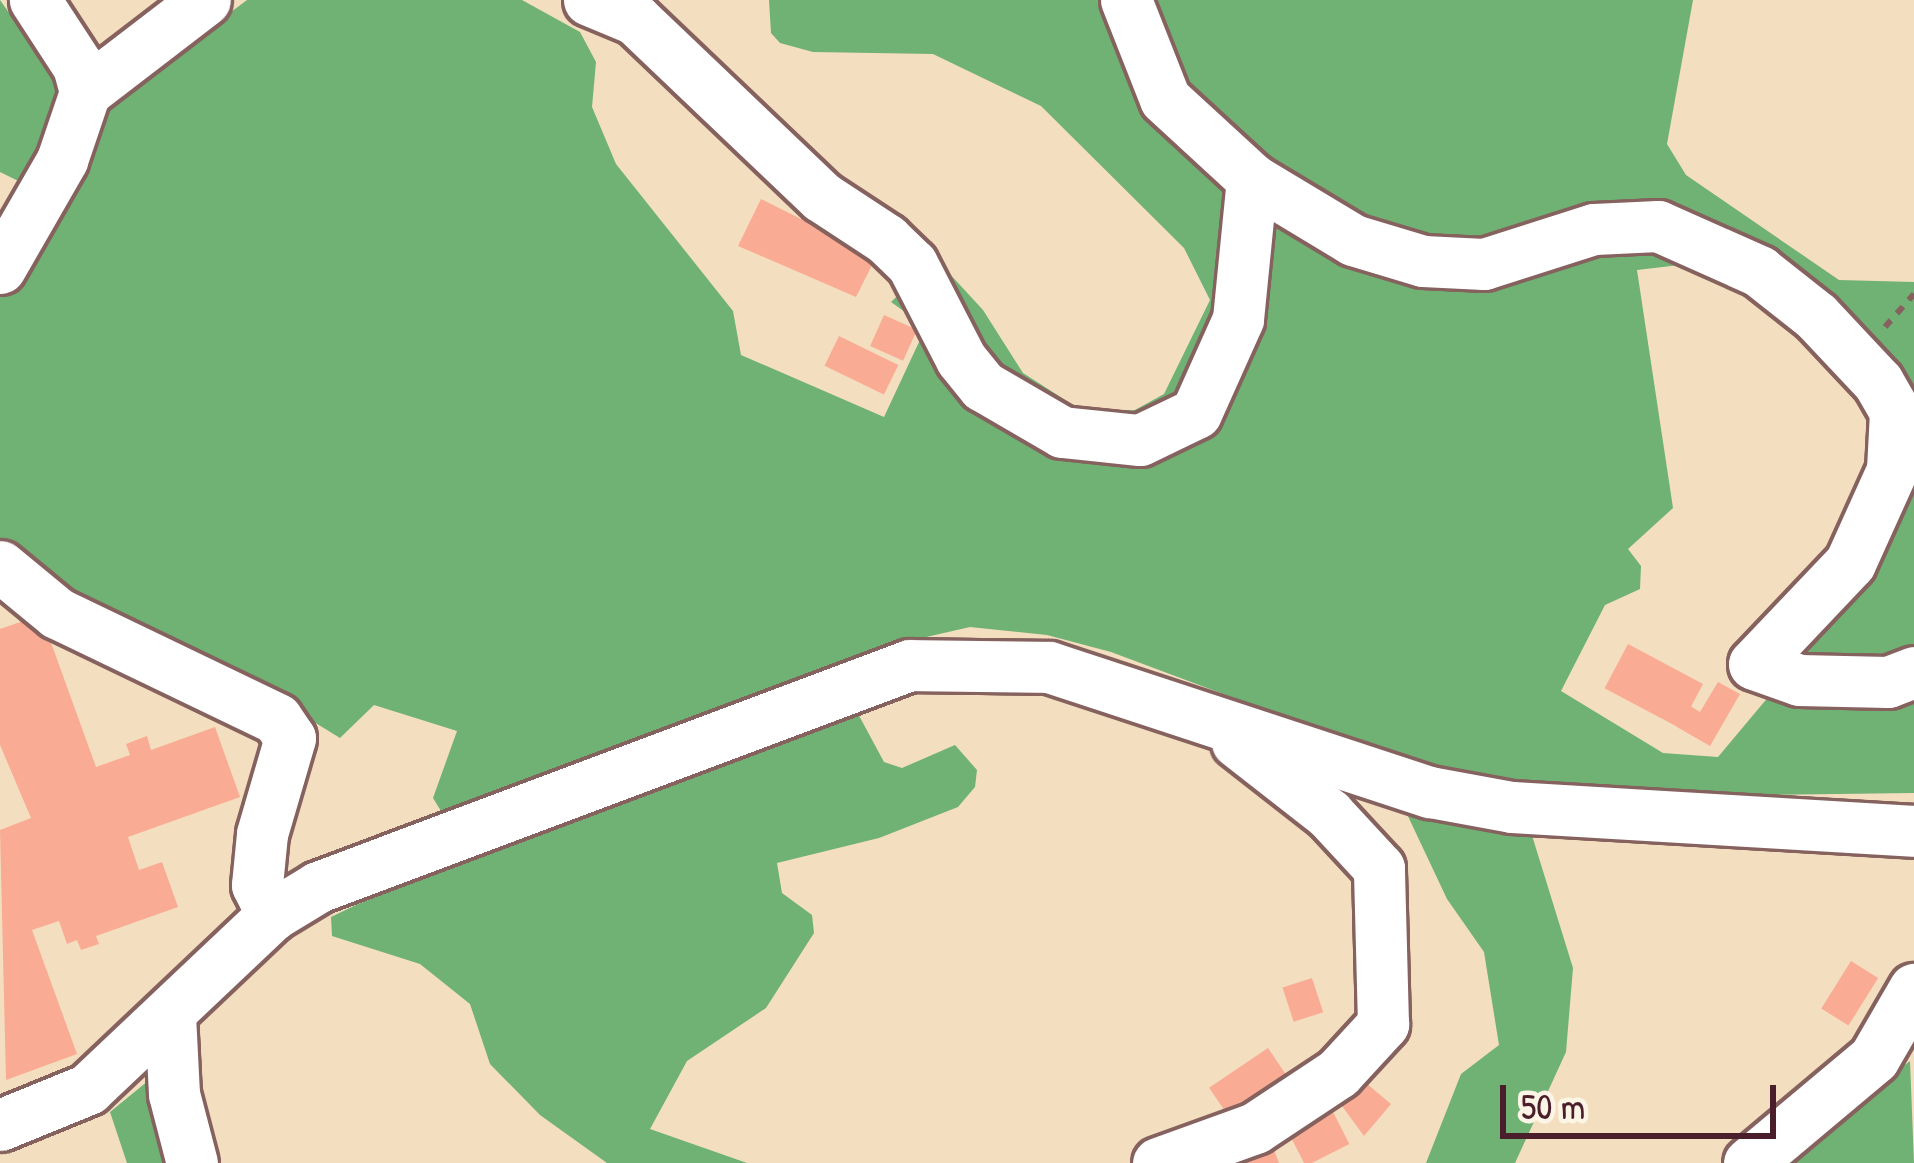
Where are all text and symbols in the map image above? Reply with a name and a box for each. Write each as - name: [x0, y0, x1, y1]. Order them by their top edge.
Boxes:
- scale bar: [1506, 1061, 1782, 1135]
- text: 50 m: [1521, 1081, 1585, 1130]

